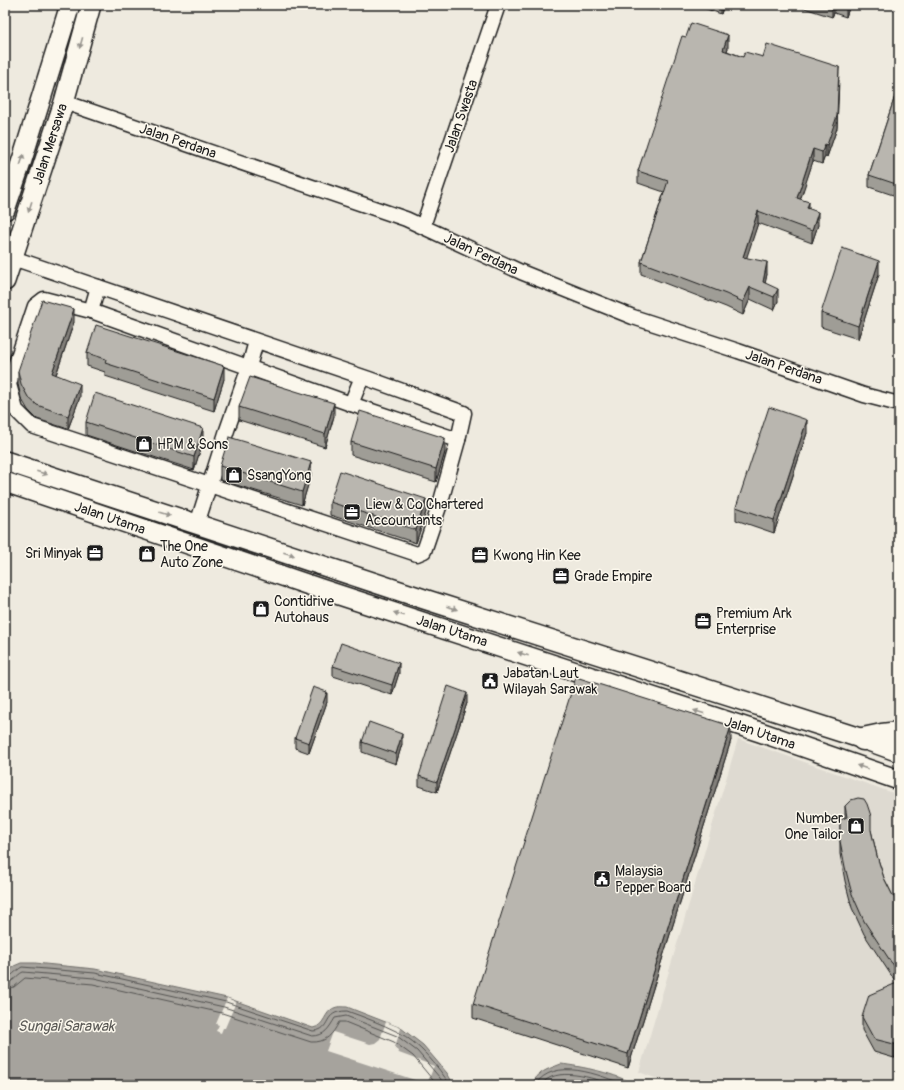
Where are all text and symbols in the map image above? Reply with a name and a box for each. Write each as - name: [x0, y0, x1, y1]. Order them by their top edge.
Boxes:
- one-way arrow: [78, 37, 84, 49]
- street label: Jalan Swasta: [441, 77, 481, 155]
- street label: Jalan Mersawa: [29, 101, 71, 187]
- street label: Jalan Perdana: [137, 120, 219, 162]
- one-way arrow: [20, 154, 26, 166]
- one-way arrow: [27, 201, 33, 213]
- street label: Jalan Perdana: [441, 229, 521, 279]
- street label: Jalan Perdana: [743, 346, 825, 388]
- shop icon: HPM & Sons: [134, 434, 154, 454]
- place label: HPM & Sons: [157, 436, 229, 453]
- shop icon: SsangYong: [224, 465, 244, 485]
- place label: SsangYong: [247, 467, 311, 484]
- one-way arrow: [36, 470, 48, 476]
- place label: Liew & Co Chartered Accountants: [365, 496, 484, 529]
- street label: Jalan Utama: [72, 498, 148, 538]
- office icon: Liew & Co Chartered Accountants: [342, 502, 362, 522]
- one-way arrow: [160, 511, 172, 517]
- place label: The One Auto Zone: [160, 538, 223, 571]
- office icon: Sri Minyak: [85, 543, 105, 563]
- shop icon: The One Auto Zone: [137, 544, 157, 564]
- place label: Sri Minyak: [25, 545, 82, 562]
- office icon: Kwong Hin Kee: [470, 545, 490, 565]
- place label: Kwong Hin Kee: [493, 547, 581, 564]
- one-way arrow: [283, 552, 295, 558]
- office icon: Grade Empire: [551, 566, 571, 586]
- place label: Grade Empire: [574, 568, 652, 585]
- place label: Contidrive Autohaus: [274, 593, 334, 626]
- shop icon: Contidrive Autohaus: [251, 599, 271, 619]
- place label: Premium Ark Enterprise: [716, 605, 792, 638]
- one-way arrow: [447, 606, 459, 612]
- one-way arrow: [392, 611, 404, 617]
- street label: Jalan Utama: [414, 611, 490, 651]
- office icon: Premium Ark Enterprise: [693, 611, 713, 631]
- one-way arrow: [516, 651, 528, 657]
- place label: Jabatan Laut Wilayah Sarawak: [503, 665, 598, 698]
- public building icon: Jabatan Laut Wilayah Sarawak: [480, 671, 500, 691]
- one-way arrow: [693, 709, 705, 715]
- street label: Jalan Utama: [722, 713, 798, 753]
- one-way arrow: [856, 764, 868, 770]
- place label: Number One Tailor: [784, 810, 843, 843]
- shop icon: Number One Tailor: [846, 816, 866, 836]
- place label: Malaysia Pepper Board: [615, 863, 691, 896]
- public building icon: Malaysia Pepper Board: [592, 869, 612, 889]
- water label: Sungai Sarawak: [18, 1017, 116, 1036]

